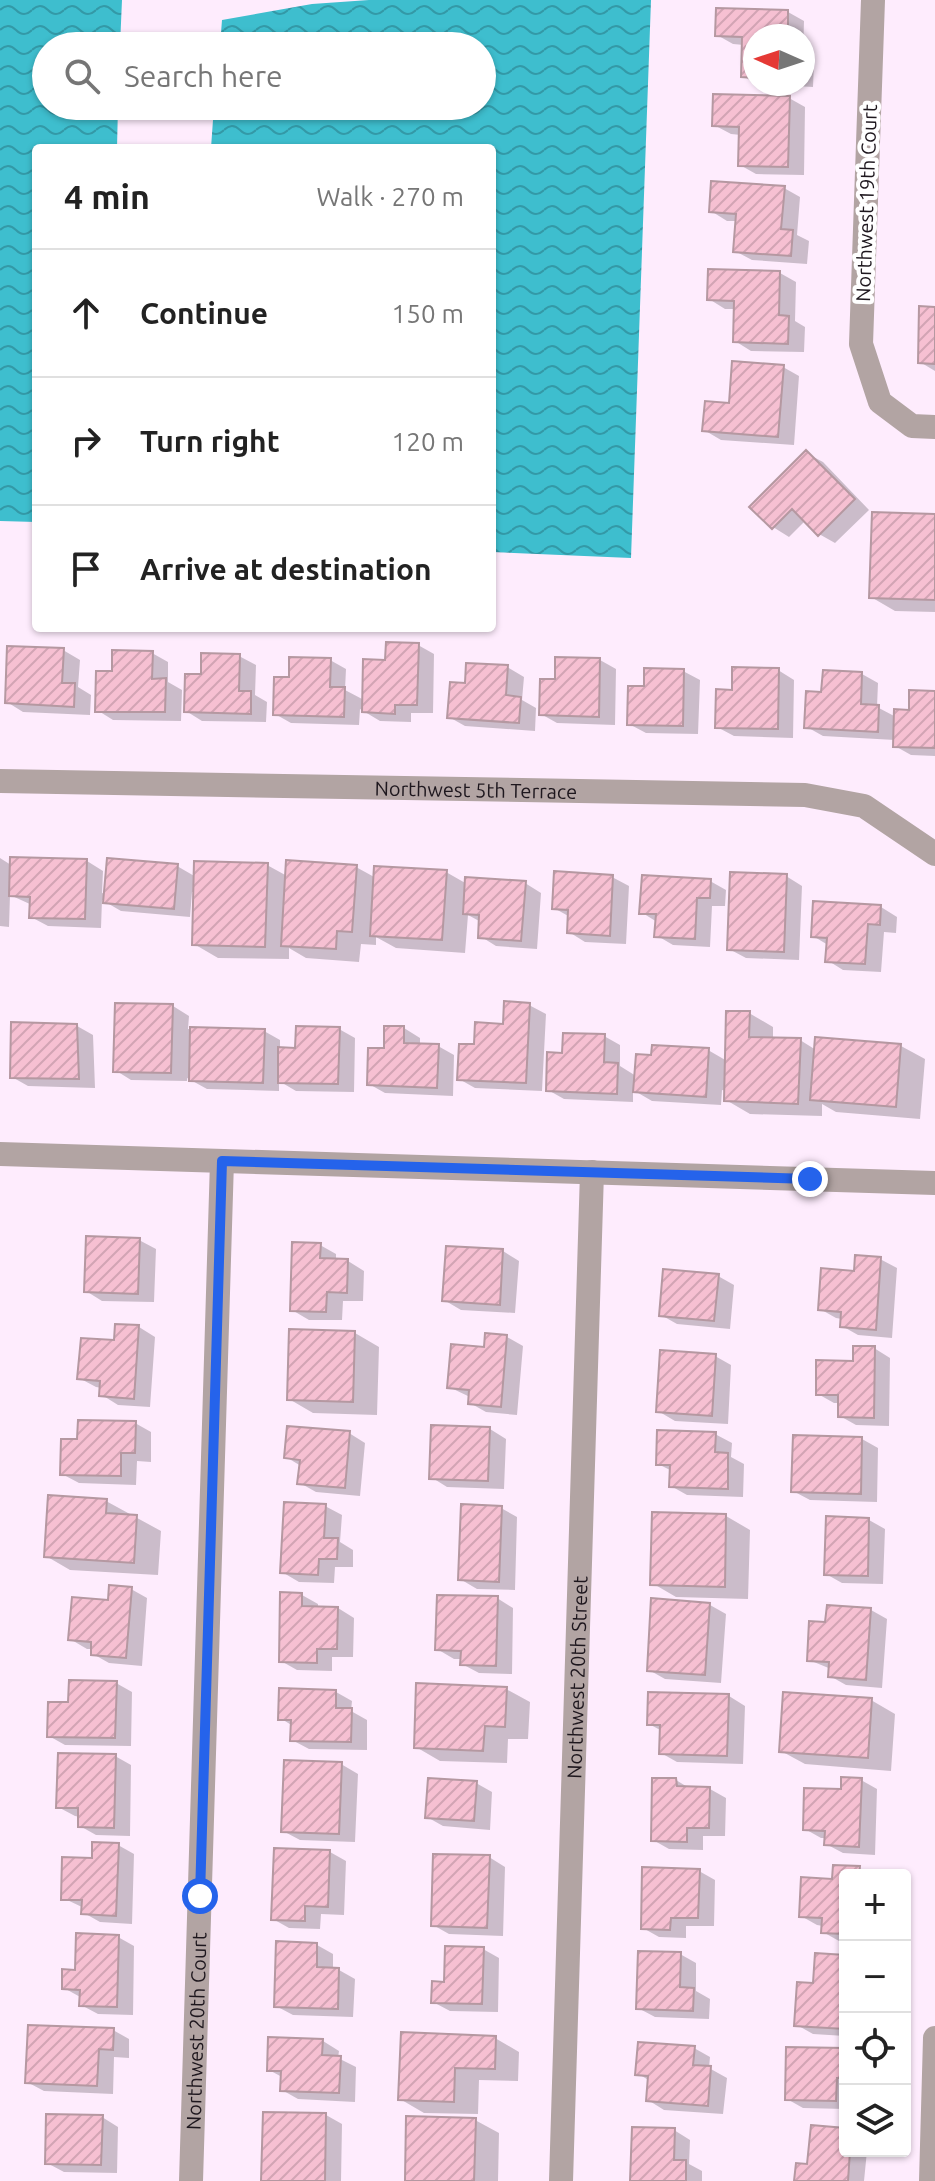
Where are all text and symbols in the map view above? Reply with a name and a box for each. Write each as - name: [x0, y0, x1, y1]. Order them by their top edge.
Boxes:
- north arrow: [743, 24, 815, 96]
- search box: [32, 32, 496, 120]
- icon: search: [60, 54, 104, 98]
- text: Search here: [124, 59, 283, 93]
- street label: Northwest 19th Court: [851, 104, 881, 302]
- text: 4 min: [64, 177, 150, 215]
- text: Walk · 270 m: [316, 182, 464, 211]
- icon: ahead: [64, 291, 108, 335]
- text: Continue: [140, 296, 268, 330]
- text: 150 m: [392, 299, 464, 328]
- icon: right: [64, 419, 108, 463]
- text: Turn right: [140, 424, 280, 458]
- text: 120 m: [392, 427, 464, 456]
- icon: arrive: [64, 547, 108, 591]
- text: Arrive at destination: [140, 552, 432, 586]
- street label: Northwest 5th Terrace: [374, 776, 577, 803]
- route end: [792, 1161, 828, 1197]
- street label: Northwest 20th Street: [562, 1575, 591, 1779]
- map controls: [839, 1869, 911, 2157]
- button: +: [839, 1869, 911, 1941]
- route start: [182, 1878, 218, 1914]
- street label: Northwest 20th Court: [181, 1932, 210, 2130]
- button: −: [839, 1941, 911, 2013]
- button: locate: [839, 2013, 911, 2085]
- button: layers: [839, 2085, 911, 2157]

